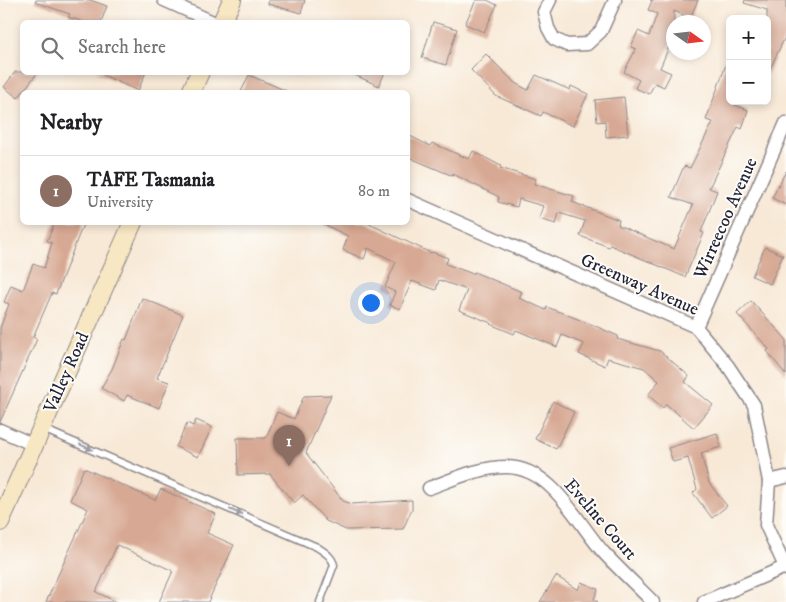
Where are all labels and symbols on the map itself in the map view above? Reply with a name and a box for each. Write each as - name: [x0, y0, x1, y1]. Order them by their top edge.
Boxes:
- north arrow: [666, 15, 711, 60]
- street label: Wirreecoo Avenue: [689, 154, 762, 283]
- street label: Greenway Avenue: [577, 249, 702, 321]
- your location: [358, 290, 384, 316]
- street label: Valley Road: [39, 329, 94, 417]
- pin: 1: [273, 425, 305, 466]
- one-way arrow: [79, 444, 93, 452]
- street label: Eveline Court: [559, 475, 642, 565]
- one-way arrow: [229, 508, 243, 516]

